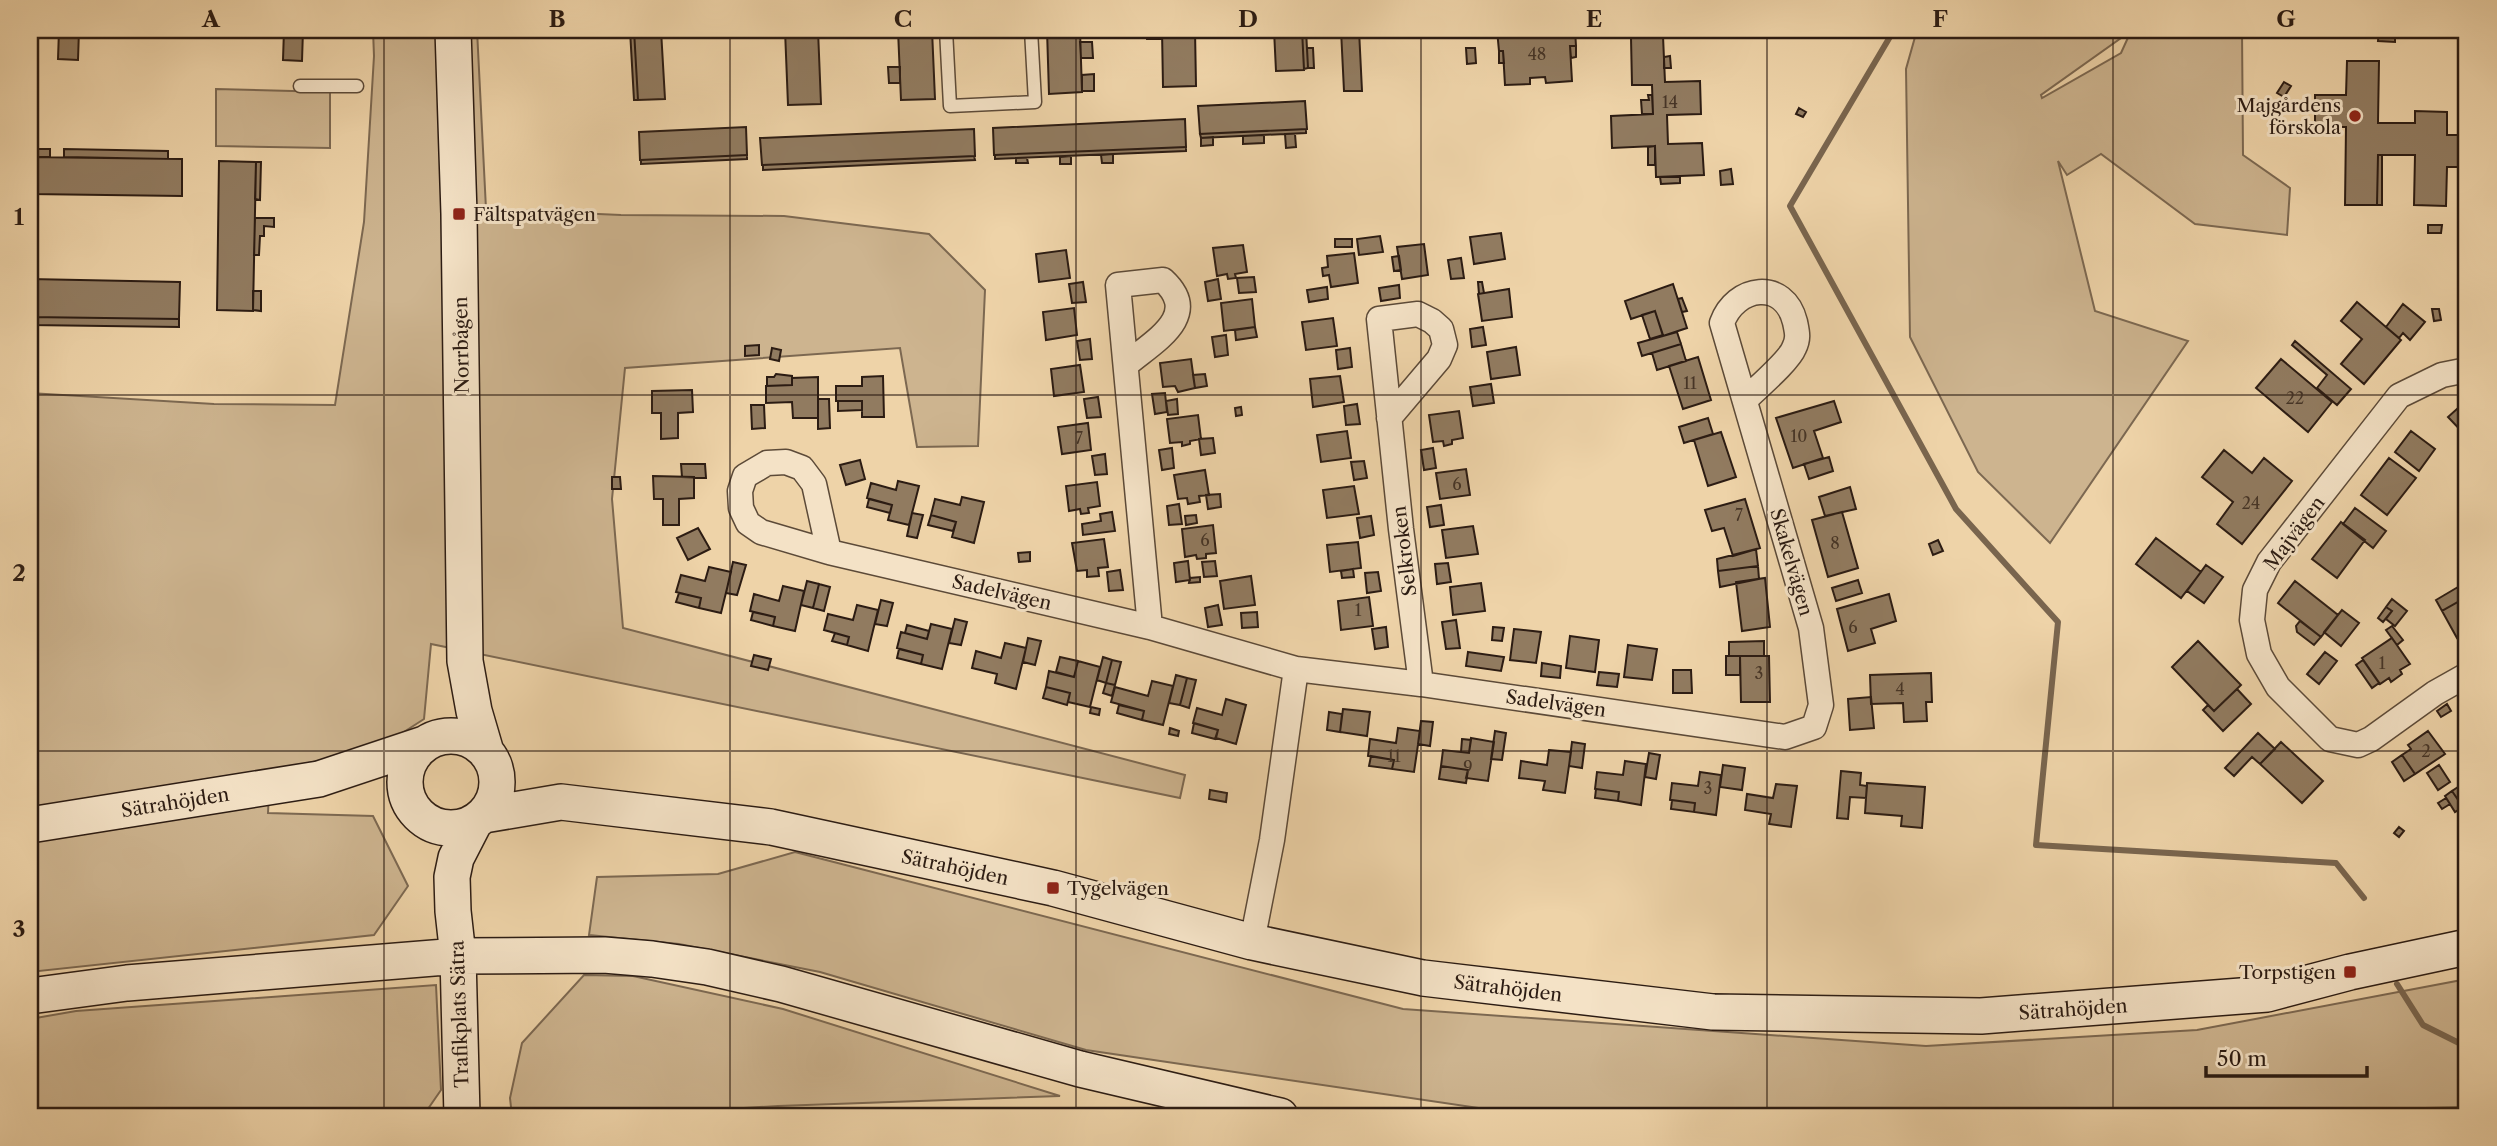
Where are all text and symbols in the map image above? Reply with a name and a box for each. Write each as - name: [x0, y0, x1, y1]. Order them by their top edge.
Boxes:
- text: A: [201, 5, 221, 33]
- text: B: [548, 5, 566, 33]
- text: C: [894, 5, 912, 33]
- text: D: [1238, 5, 1258, 33]
- text: E: [1586, 5, 1602, 33]
- text: F: [1932, 5, 1948, 33]
- text: G: [2276, 5, 2296, 33]
- house number: 48: [1528, 44, 1546, 64]
- house number: 14: [1662, 92, 1678, 112]
- place label: Majgårdens förskola: [2236, 94, 2341, 139]
- marker: Majgårdens förskola: [2347, 108, 2363, 124]
- text: 1: [14, 203, 25, 231]
- place label: Fältspatvägen: [473, 203, 596, 226]
- marker: Fältspatvägen: [451, 206, 467, 222]
- street label: Norrbågen: [449, 296, 474, 394]
- house number: 11: [1683, 373, 1697, 393]
- house number: 22: [2286, 388, 2304, 408]
- house number: 10: [1791, 426, 1807, 446]
- house number: 7: [1075, 428, 1083, 448]
- house number: 6: [1452, 474, 1462, 494]
- street label: Majvägen: [2259, 492, 2330, 575]
- house number: 24: [2242, 493, 2260, 513]
- street label: Selkroken: [1388, 504, 1421, 597]
- house number: 7: [1735, 505, 1743, 525]
- street label: Skakelvägen: [1765, 506, 1818, 619]
- house number: 6: [1200, 530, 1210, 550]
- house number: 8: [1830, 533, 1840, 553]
- text: 2: [12, 559, 26, 587]
- street label: Sadelvägen: [950, 570, 1054, 615]
- house number: 1: [1355, 600, 1362, 620]
- house number: 6: [1848, 617, 1858, 637]
- house number: 1: [2379, 653, 2386, 673]
- house number: 3: [1755, 663, 1763, 683]
- house number: 4: [1895, 679, 1905, 699]
- street label: Sadelvägen: [1504, 685, 1608, 722]
- house number: 2: [2421, 741, 2431, 761]
- house number: 11: [1387, 746, 1401, 766]
- house number: 9: [1463, 757, 1473, 777]
- house number: 3: [1704, 778, 1712, 798]
- street label: Sätrahöjden: [119, 783, 231, 822]
- street label: Sätrahöjden: [899, 845, 1011, 890]
- place label: Tygelvägen: [1067, 877, 1169, 900]
- marker: Tygelvägen: [1045, 880, 1061, 896]
- text: 3: [13, 915, 26, 943]
- street label: Trafikplats Sätra: [445, 940, 474, 1088]
- place label: Torpstigen: [2239, 961, 2336, 984]
- marker: Torpstigen: [2342, 964, 2358, 980]
- street label: Sätrahöjden: [1452, 970, 1564, 1007]
- street label: Sätrahöjden: [2018, 994, 2128, 1025]
- scale bar: [2206, 1034, 2368, 1078]
- text: 50 m: [2217, 1046, 2267, 1071]

